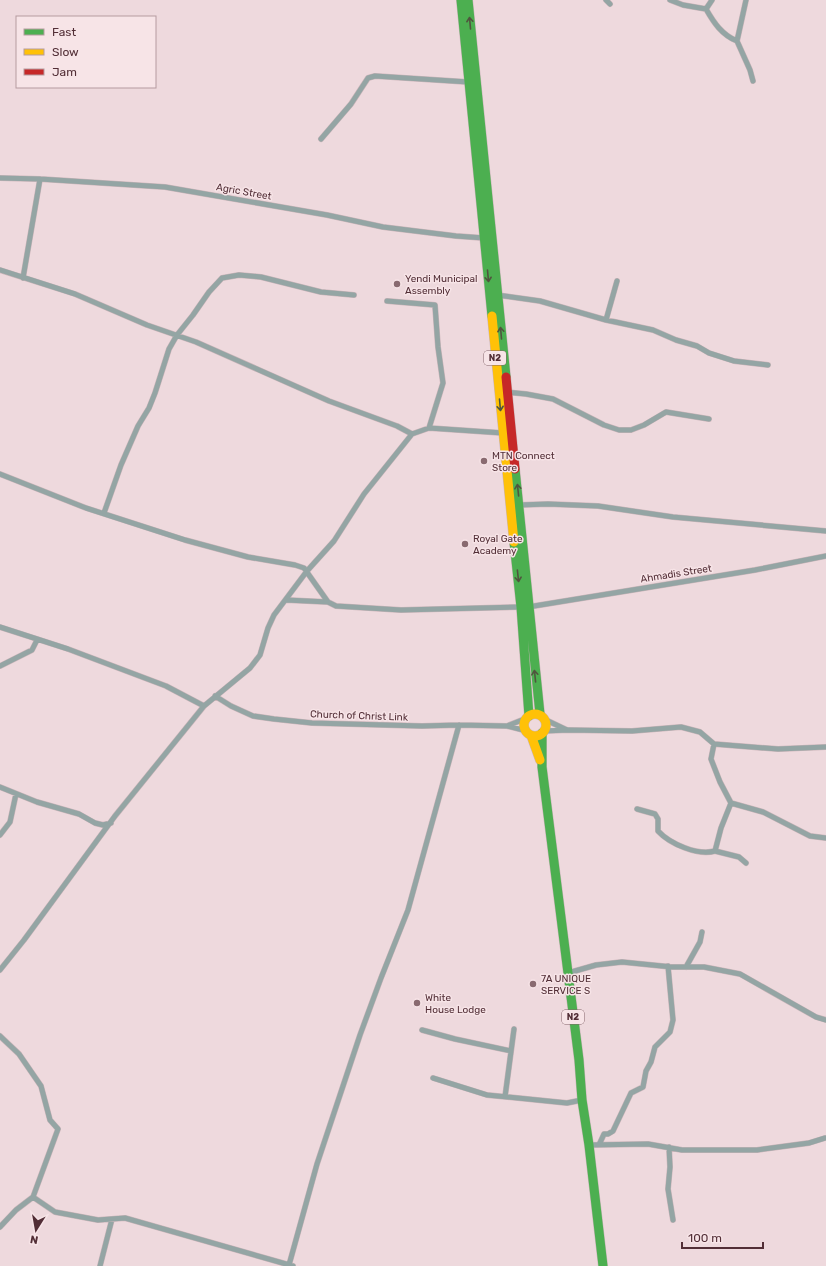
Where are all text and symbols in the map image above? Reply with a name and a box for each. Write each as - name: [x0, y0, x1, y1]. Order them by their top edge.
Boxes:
- legend: [16, 16, 156, 88]
- one-way arrow: [467, 17, 474, 30]
- text: Fast: [52, 25, 76, 39]
- text: Slow: [52, 45, 79, 59]
- text: Jam: [52, 65, 77, 79]
- street label: Agric Street: [215, 181, 272, 203]
- one-way arrow: [484, 269, 491, 282]
- place label: Yendi Municipal Assembly: [405, 273, 477, 297]
- marker: Yendi Municipal Assembly: [392, 279, 402, 289]
- one-way arrow: [497, 327, 505, 340]
- road number: N2: [484, 351, 506, 365]
- one-way arrow: [496, 398, 504, 411]
- place label: MTN Connect Store: [492, 450, 555, 474]
- marker: MTN Connect Store: [479, 456, 489, 466]
- one-way arrow: [514, 484, 521, 497]
- place label: Royal Gate Academy: [473, 533, 523, 557]
- marker: Royal Gate Academy: [460, 539, 470, 549]
- street label: Ahmadis Street: [640, 562, 713, 586]
- one-way arrow: [514, 569, 521, 582]
- one-way arrow: [532, 670, 539, 683]
- street label: Church of Christ Link: [310, 708, 409, 724]
- place label: 7A UNIQUE SERVICE S: [541, 973, 591, 997]
- marker: 7A UNIQUE SERVICE S: [528, 979, 538, 989]
- place label: White House Lodge: [425, 992, 486, 1016]
- marker: White House Lodge: [412, 998, 422, 1008]
- road number: N2: [562, 1010, 584, 1024]
- north arrow: [16, 1210, 56, 1250]
- scale bar: [682, 1224, 763, 1250]
- text: 100 m: [688, 1231, 722, 1245]
- text: N: [29, 1232, 39, 1246]

